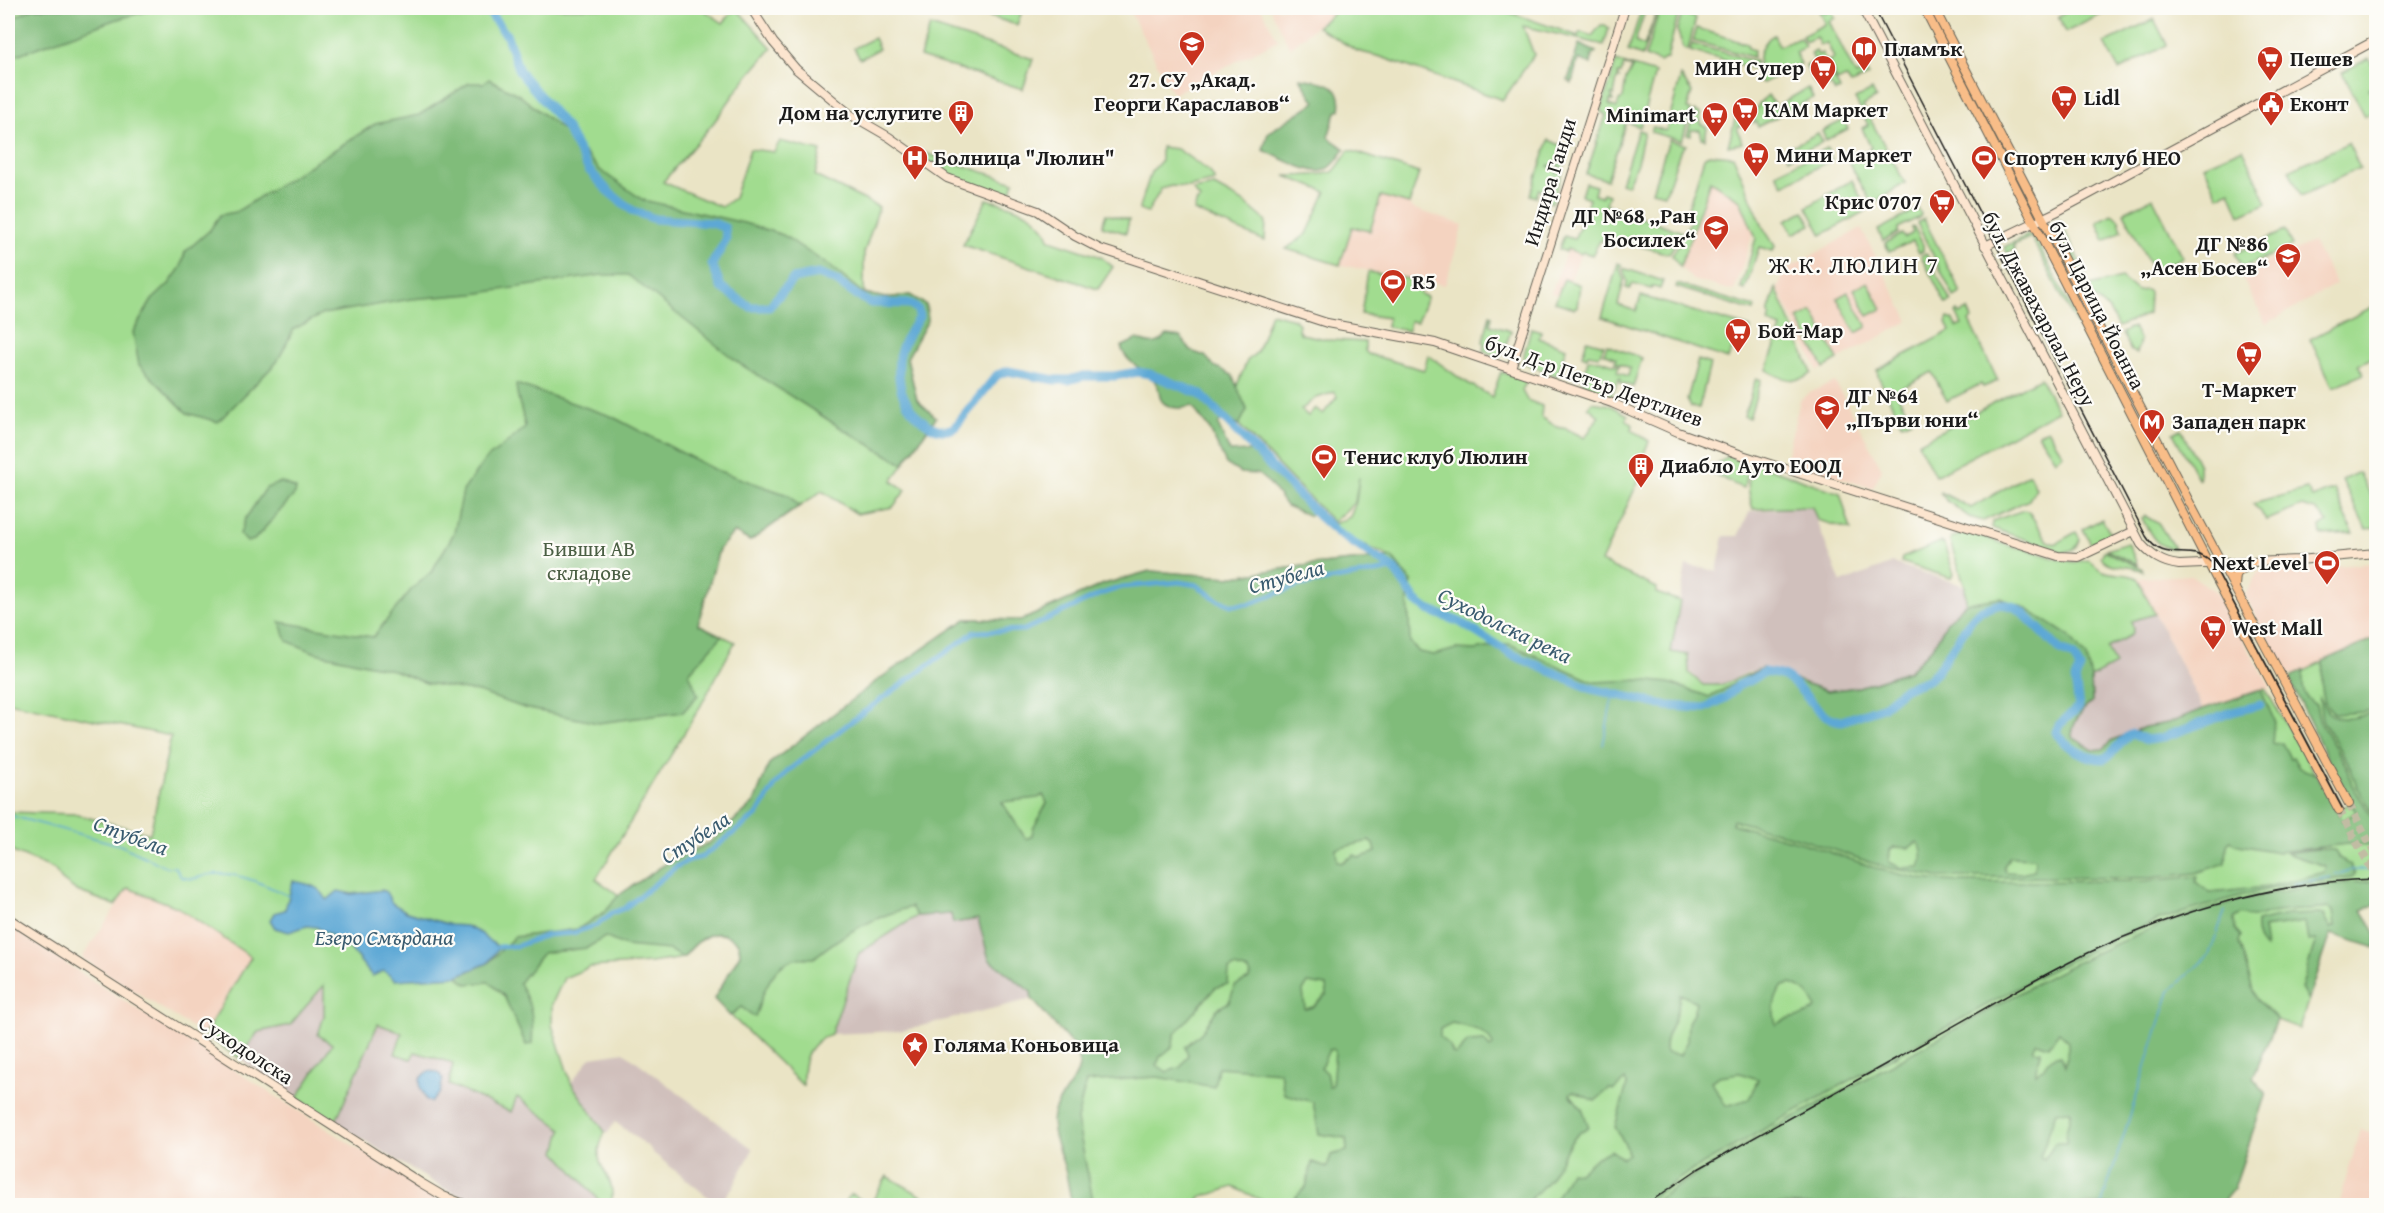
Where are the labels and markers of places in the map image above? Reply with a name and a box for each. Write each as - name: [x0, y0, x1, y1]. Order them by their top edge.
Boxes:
- school or university icon: 27. СУ „Акад. Георги Караславов“: [1177, 29, 1207, 67]
- place label: Пламък: [1884, 33, 1963, 64]
- library icon: Пламък: [1849, 34, 1879, 72]
- place label: Пешев: [2290, 43, 2353, 74]
- supermarket icon: Пешев: [2255, 44, 2285, 82]
- place label: МИН Супер: [1695, 52, 1804, 83]
- supermarket icon: МИН Супер: [1808, 53, 1838, 91]
- place label: 27. СУ „Акад. Георги Караславов“: [1094, 64, 1290, 119]
- place label: Lidl: [2084, 82, 2120, 113]
- supermarket icon: Lidl: [2049, 83, 2079, 121]
- place label: Еконт: [2290, 88, 2349, 119]
- public building icon: Еконт: [2256, 89, 2286, 127]
- place label: КАМ Маркет: [1764, 94, 1888, 125]
- supermarket icon: КАМ Маркет: [1730, 95, 1760, 133]
- place label: Дом на услугите: [778, 97, 942, 128]
- building icon: Дом на услугите: [946, 98, 976, 136]
- place label: Minimart: [1606, 99, 1696, 130]
- supermarket icon: Minimart: [1700, 100, 1730, 138]
- place label: Мини Маркет: [1776, 139, 1912, 170]
- supermarket icon: Мини Маркет: [1741, 140, 1771, 178]
- place label: Болница "Люлин": [934, 142, 1115, 173]
- place label: Спортен клуб НЕО: [2004, 142, 2181, 173]
- hospital icon: Болница "Люлин": [900, 143, 930, 181]
- sports icon: Спортен клуб НЕО: [1969, 143, 1999, 181]
- place label: Крис 0707: [1825, 186, 1922, 217]
- supermarket icon: Крис 0707: [1927, 187, 1957, 225]
- place label: ДГ №68 „Ран Босилек“: [1571, 200, 1696, 255]
- school or university icon: ДГ №68 „Ран Босилек“: [1701, 213, 1731, 251]
- place label: ДГ №86 „Асен Босев“: [2140, 228, 2268, 283]
- school or university icon: ДГ №86 „Асен Босев“: [2273, 241, 2303, 279]
- place label: R5: [1412, 266, 1436, 297]
- sports icon: R5: [1378, 267, 1408, 305]
- place label: Бой-Мар: [1758, 315, 1843, 346]
- supermarket icon: Бой-Мар: [1723, 316, 1753, 354]
- supermarket icon: Т-Маркет: [2234, 339, 2264, 377]
- place label: Т-Маркет: [2202, 374, 2297, 405]
- place label: ДГ №64 „Първи юни“: [1845, 380, 1979, 435]
- school or university icon: ДГ №64 „Първи юни“: [1812, 393, 1842, 431]
- place label: Западен парк: [2172, 406, 2307, 437]
- metro station icon: Западен парк: [2137, 407, 2167, 445]
- place label: Тенис клуб Люлин: [1344, 441, 1528, 472]
- sports icon: Тенис клуб Люлин: [1309, 442, 1339, 480]
- place label: Диабло Ауто ЕООД: [1659, 450, 1842, 481]
- building icon: Диабло Ауто ЕООД: [1626, 451, 1656, 489]
- place label: Next Level: [2212, 547, 2308, 578]
- sports icon: Next Level: [2312, 548, 2342, 586]
- place label: West Mall: [2232, 612, 2323, 643]
- supermarket icon: West Mall: [2198, 613, 2228, 651]
- place label: Голяма Коньовица: [934, 1029, 1119, 1060]
- place icon: Голяма Коньовица: [900, 1030, 930, 1068]

